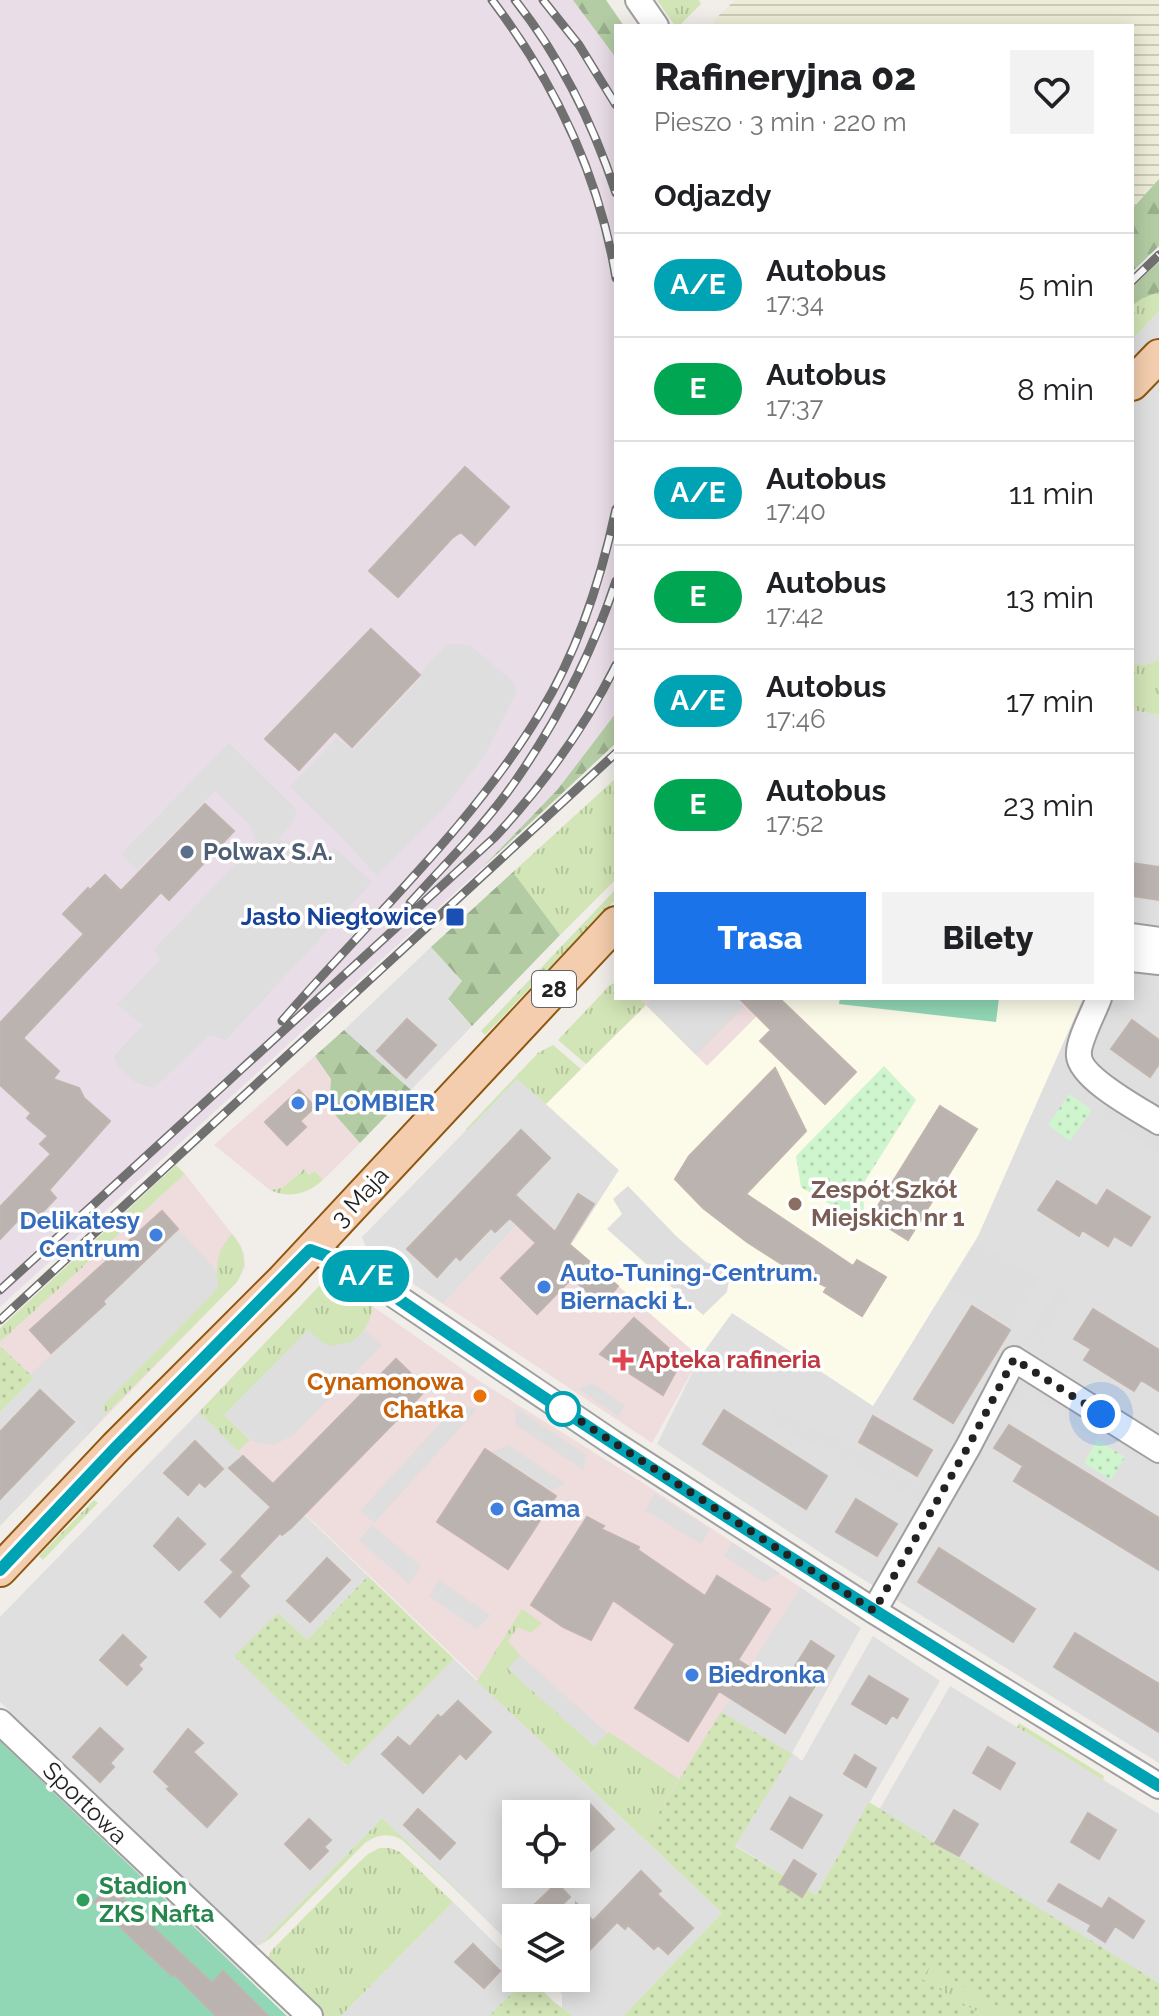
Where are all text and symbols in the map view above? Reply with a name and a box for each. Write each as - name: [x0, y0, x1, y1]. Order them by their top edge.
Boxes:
- button: heart: [1010, 50, 1094, 134]
- text: Rafineryjna 02: [654, 54, 916, 99]
- text: Pieszo · 3 min · 220 m: [654, 107, 907, 137]
- text: Odjazdy: [654, 178, 771, 213]
- text: Autobus: [766, 253, 886, 288]
- text: A/E: [670, 268, 726, 301]
- text: 5 min: [1018, 268, 1094, 303]
- text: 17:34: [766, 288, 824, 318]
- text: Autobus: [766, 357, 886, 392]
- text: E: [690, 372, 706, 405]
- text: 8 min: [1017, 372, 1094, 407]
- text: 17:37: [766, 392, 823, 422]
- text: Autobus: [766, 461, 886, 496]
- text: A/E: [670, 476, 726, 509]
- text: 11 min: [1009, 476, 1094, 511]
- text: 17:40: [766, 496, 826, 526]
- text: Autobus: [766, 565, 886, 600]
- text: E: [690, 580, 706, 613]
- text: 13 min: [1006, 580, 1094, 615]
- text: 17:42: [766, 600, 824, 630]
- text: Autobus: [766, 669, 886, 704]
- text: A/E: [670, 684, 726, 717]
- text: 17 min: [1006, 684, 1094, 719]
- text: 17:46: [766, 704, 826, 734]
- text: Autobus: [766, 773, 886, 808]
- text: E: [690, 788, 706, 821]
- text: 23 min: [1003, 788, 1094, 823]
- text: 17:52: [766, 808, 824, 838]
- place label: Polwax S.A.: [203, 837, 333, 866]
- marker: Polwax S.A.: [178, 843, 196, 861]
- button: Trasa: [654, 892, 866, 984]
- button: Bilety: [882, 892, 1094, 984]
- place label: Jasło Niegłowice: [241, 902, 437, 931]
- marker: Jasło Niegłowice: [444, 906, 466, 928]
- road number: 28: [532, 971, 576, 1007]
- place label: PLOMBIER: [314, 1088, 435, 1117]
- marker: PLOMBIER: [289, 1094, 307, 1112]
- street label: 3 Maja: [325, 1161, 395, 1233]
- place label: Zespół Szkół Miejskich nr 1: [811, 1175, 965, 1232]
- marker: Zespół Szkół Miejskich nr 1: [786, 1195, 804, 1213]
- place label: Delikatesy Centrum: [20, 1206, 140, 1263]
- marker: Delikatesy Centrum: [147, 1226, 165, 1244]
- line badge: A/E: [320, 1250, 412, 1302]
- place label: Auto-Tuning-Centrum. Biernacki Ł.: [560, 1258, 818, 1315]
- text: A/E: [338, 1259, 394, 1292]
- marker: Auto-Tuning-Centrum. Biernacki Ł.: [535, 1278, 553, 1296]
- place label: Apteka rafineria: [639, 1345, 821, 1374]
- marker: Apteka rafineria: [614, 1351, 632, 1369]
- place label: Cynamonowa Chatka: [307, 1367, 464, 1424]
- marker: Cynamonowa Chatka: [471, 1387, 489, 1405]
- unlabelled marker: [546, 1392, 580, 1426]
- your location: [1081, 1394, 1121, 1434]
- place label: Gama: [513, 1494, 581, 1523]
- marker: Gama: [488, 1500, 506, 1518]
- place label: Biedronka: [708, 1660, 826, 1689]
- marker: Biedronka: [683, 1666, 701, 1684]
- street label: Sportowa: [37, 1755, 134, 1850]
- map controls: [502, 1800, 590, 1992]
- button: locate: [502, 1800, 590, 1888]
- place label: Stadion ZKS Nafta: [99, 1871, 215, 1928]
- marker: Stadion ZKS Nafta: [74, 1891, 92, 1909]
- button: layers: [502, 1904, 590, 1992]

